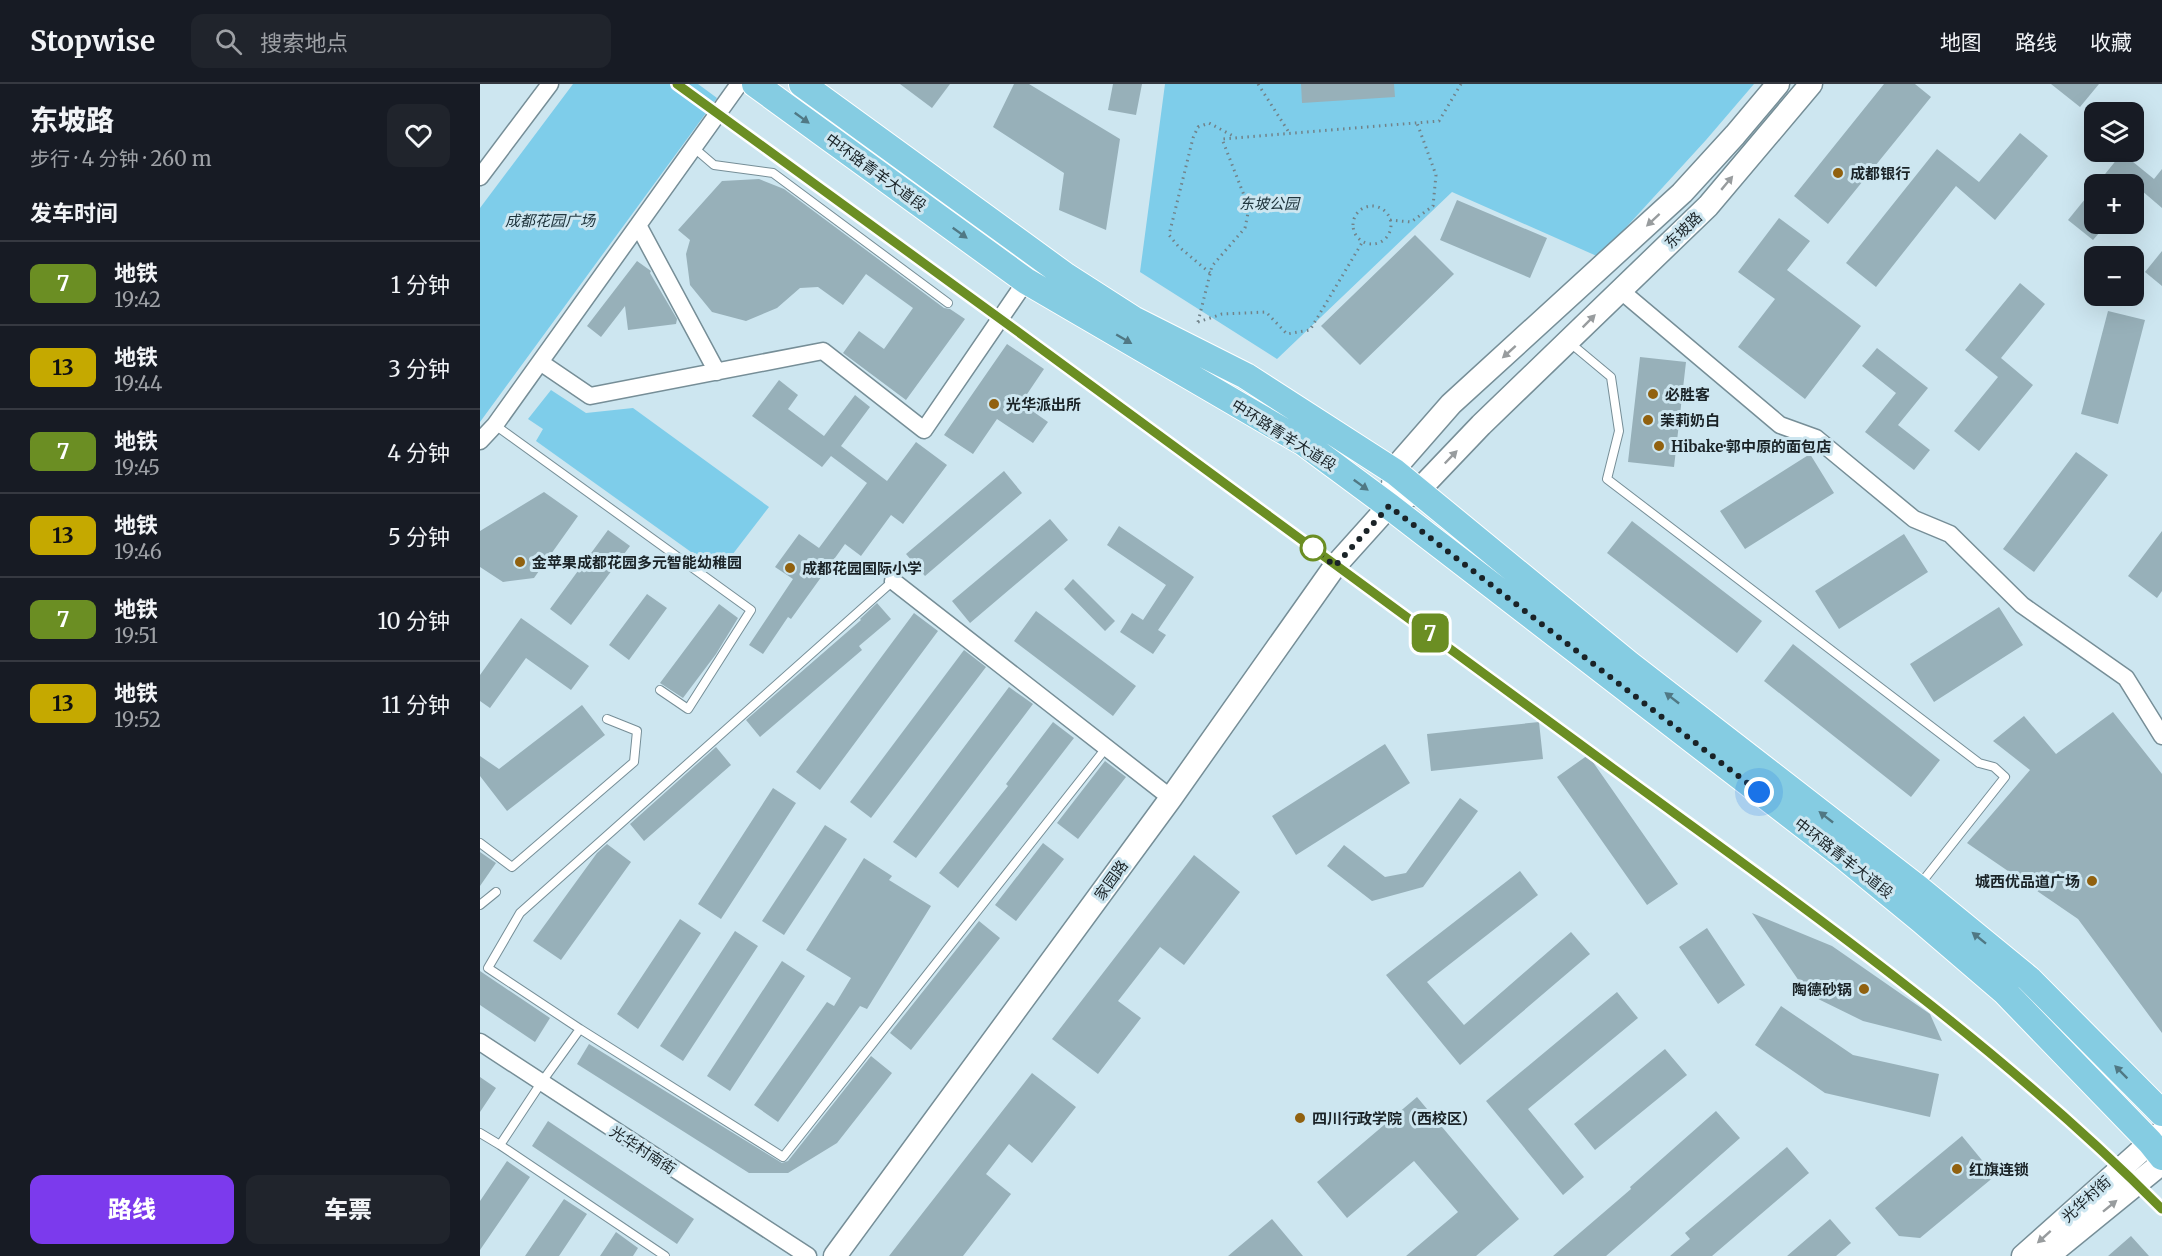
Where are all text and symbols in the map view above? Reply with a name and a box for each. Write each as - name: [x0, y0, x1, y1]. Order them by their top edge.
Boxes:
- search box: [191, 14, 611, 68]
- text: Stopwise: [30, 23, 155, 59]
- icon: search: [212, 25, 245, 58]
- text: 搜索地点: [260, 29, 348, 57]
- text: 地图: [1940, 29, 1982, 56]
- text: 路线: [2015, 29, 2057, 56]
- text: 收藏: [2090, 29, 2132, 56]
- text: 东坡路: [30, 102, 114, 138]
- map controls: [2084, 102, 2144, 306]
- button: layers: [2084, 102, 2144, 162]
- button: heart: [387, 104, 450, 167]
- one-way arrow: [795, 112, 810, 124]
- street label: 中环路青羊大道段: [822, 129, 930, 215]
- text: 步行 · 4 分钟 · 260 m: [30, 146, 212, 171]
- place label: 成都银行: [1850, 164, 1910, 183]
- marker: 成都银行: [1831, 166, 1845, 180]
- button: +: [2084, 174, 2144, 234]
- one-way arrow: [1720, 176, 1733, 191]
- park label: 东坡公园: [1239, 194, 1301, 213]
- text: 发车时间: [30, 199, 118, 227]
- street label: 东坡路: [1660, 208, 1706, 252]
- park label: 成都花园广场: [505, 211, 597, 230]
- one-way arrow: [1646, 212, 1660, 226]
- one-way arrow: [952, 227, 968, 240]
- button: −: [2084, 246, 2144, 306]
- text: 地铁: [114, 259, 158, 287]
- text: 7: [57, 270, 69, 297]
- text: 1 分钟: [391, 271, 450, 299]
- text: 19:42: [114, 287, 161, 312]
- one-way arrow: [1582, 314, 1596, 328]
- one-way arrow: [1116, 333, 1132, 344]
- text: 地铁: [114, 343, 158, 371]
- one-way arrow: [1503, 344, 1517, 358]
- text: 13: [52, 354, 74, 381]
- text: 3 分钟: [388, 355, 450, 383]
- text: 19:44: [114, 371, 162, 396]
- place label: 必胜客: [1665, 385, 1710, 404]
- marker: 必胜客: [1646, 387, 1660, 401]
- place label: 光华派出所: [1006, 395, 1081, 414]
- street label: 中环路青羊大道段: [1228, 395, 1340, 475]
- marker: 光华派出所: [987, 397, 1001, 411]
- place label: 茉莉奶白: [1660, 411, 1720, 430]
- marker: 茉莉奶白: [1641, 413, 1655, 427]
- text: 地铁: [114, 427, 158, 455]
- place label: Hibake·郭中原的面包店: [1671, 437, 1831, 456]
- text: 7: [57, 438, 69, 465]
- text: 4 分钟: [387, 439, 450, 467]
- marker: Hibake·郭中原的面包店: [1652, 439, 1666, 453]
- one-way arrow: [1443, 451, 1457, 465]
- text: 19:45: [114, 455, 160, 480]
- one-way arrow: [1352, 479, 1368, 491]
- text: 地铁: [114, 511, 158, 539]
- text: 13: [52, 522, 74, 549]
- text: 5 分钟: [388, 523, 450, 551]
- unlabelled marker: [1300, 535, 1326, 561]
- text: 19:46: [114, 539, 162, 564]
- place label: 金苹果成都花园多元智能幼稚园: [532, 553, 742, 572]
- marker: 金苹果成都花园多元智能幼稚园: [513, 555, 527, 569]
- place label: 成都花园国际小学: [802, 559, 922, 578]
- marker: 成都花园国际小学: [783, 561, 797, 575]
- text: 地铁: [114, 595, 158, 623]
- text: 7: [57, 606, 69, 633]
- text: 10 分钟: [378, 607, 450, 635]
- line badge: 7: [1410, 614, 1450, 652]
- text: 7: [1424, 620, 1436, 647]
- text: 19:51: [114, 623, 158, 648]
- text: 地铁: [114, 679, 158, 707]
- text: 13: [52, 690, 74, 717]
- text: 11 分钟: [382, 691, 450, 719]
- one-way arrow: [1664, 692, 1679, 704]
- text: 19:52: [114, 707, 161, 732]
- your location: [1744, 777, 1774, 807]
- one-way arrow: [1818, 812, 1833, 824]
- street label: 中环路青羊大道段: [1791, 814, 1897, 902]
- street label: 家园路: [1090, 856, 1132, 904]
- place label: 城西优品道广场: [1975, 872, 2080, 891]
- marker: 城西优品道广场: [2085, 874, 2099, 888]
- one-way arrow: [1971, 932, 1987, 945]
- place label: 陶德砂锅: [1792, 980, 1852, 999]
- marker: 陶德砂锅: [1857, 982, 1871, 996]
- one-way arrow: [2114, 1065, 2128, 1079]
- place label: 四川行政学院（西校区）: [1312, 1109, 1477, 1128]
- marker: 四川行政学院（西校区）: [1293, 1111, 1307, 1125]
- street label: 光华村南街: [606, 1122, 680, 1178]
- place label: 红旗连锁: [1969, 1160, 2029, 1179]
- marker: 红旗连锁: [1950, 1162, 1964, 1176]
- street label: 光华村街: [2057, 1172, 2115, 1226]
- button: 路线: [30, 1175, 234, 1244]
- button: 车票: [246, 1175, 450, 1244]
- one-way arrow: [2102, 1199, 2118, 1212]
- one-way arrow: [2037, 1230, 2052, 1243]

